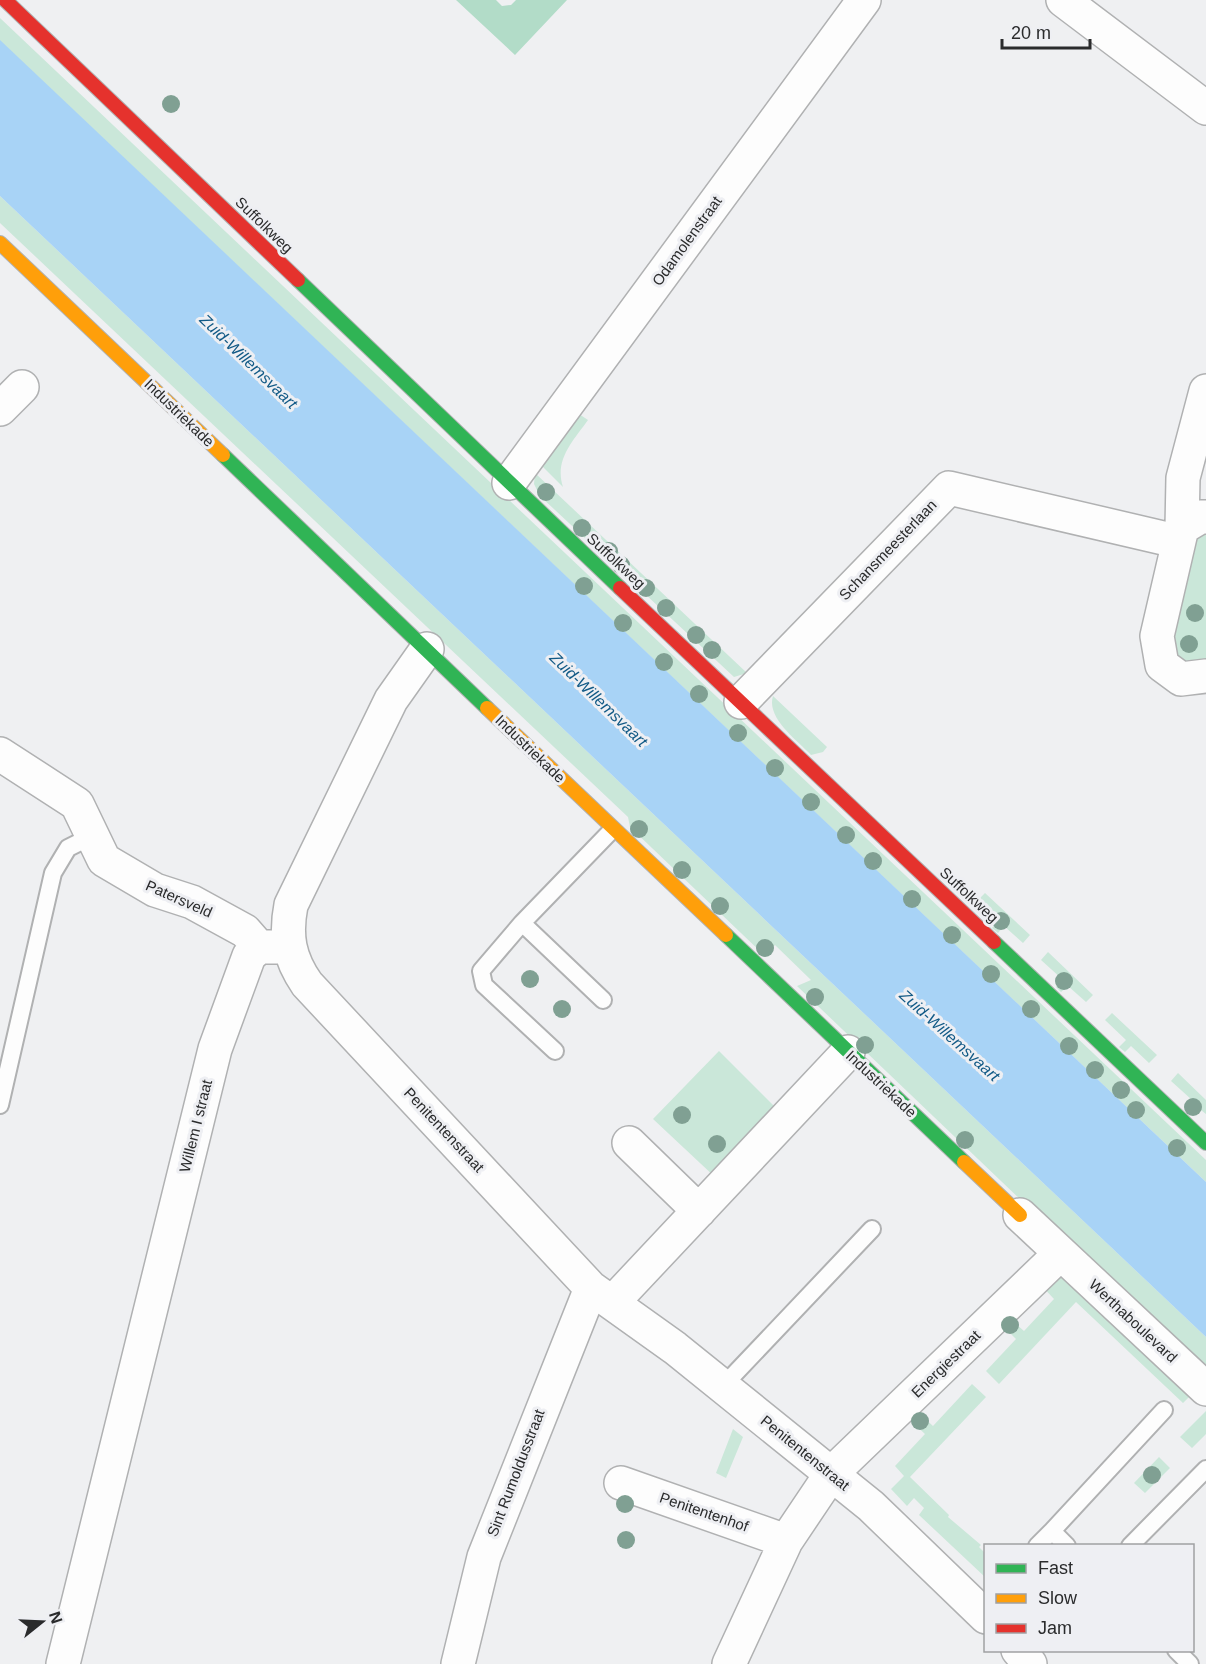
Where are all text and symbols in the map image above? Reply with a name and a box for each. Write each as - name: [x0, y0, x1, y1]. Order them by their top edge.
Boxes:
- scale bar: [1002, 12, 1090, 50]
- text: 20 m: [1011, 23, 1051, 43]
- street label: Odamolenstraat: [648, 192, 725, 289]
- street label: Suffolkweg: [232, 193, 297, 256]
- water label: Zuid-Willemsvaart: [196, 310, 301, 412]
- street label: Industriekade: [141, 375, 218, 450]
- street label: Schansmeesterlaan: [835, 496, 940, 603]
- street label: Suffolkweg: [584, 529, 649, 592]
- water label: Zuid-Willemsvaart: [546, 648, 651, 750]
- street label: Industriekade: [492, 711, 569, 786]
- street label: Suffolkweg: [937, 863, 1002, 926]
- street label: Patersveld: [143, 876, 215, 921]
- water label: Zuid-Willemsvaart: [896, 986, 1003, 1085]
- street label: Industriekade: [843, 1047, 920, 1121]
- street label: Willem I straat: [176, 1077, 215, 1174]
- street label: Penitentenstraat: [401, 1084, 488, 1176]
- street label: Werthaboulevard: [1086, 1276, 1181, 1366]
- street label: Energiestraat: [908, 1326, 984, 1401]
- street label: Sint Rumoldusstraat: [483, 1406, 548, 1539]
- street label: Penitentenstraat: [758, 1412, 854, 1494]
- street label: Penitentenhof: [658, 1488, 751, 1535]
- legend: [984, 1544, 1194, 1652]
- text: Fast: [1038, 1558, 1073, 1578]
- text: Slow: [1038, 1588, 1078, 1608]
- north arrow: [12, 1592, 72, 1652]
- text: N: [46, 1609, 66, 1626]
- text: Jam: [1038, 1618, 1072, 1638]

